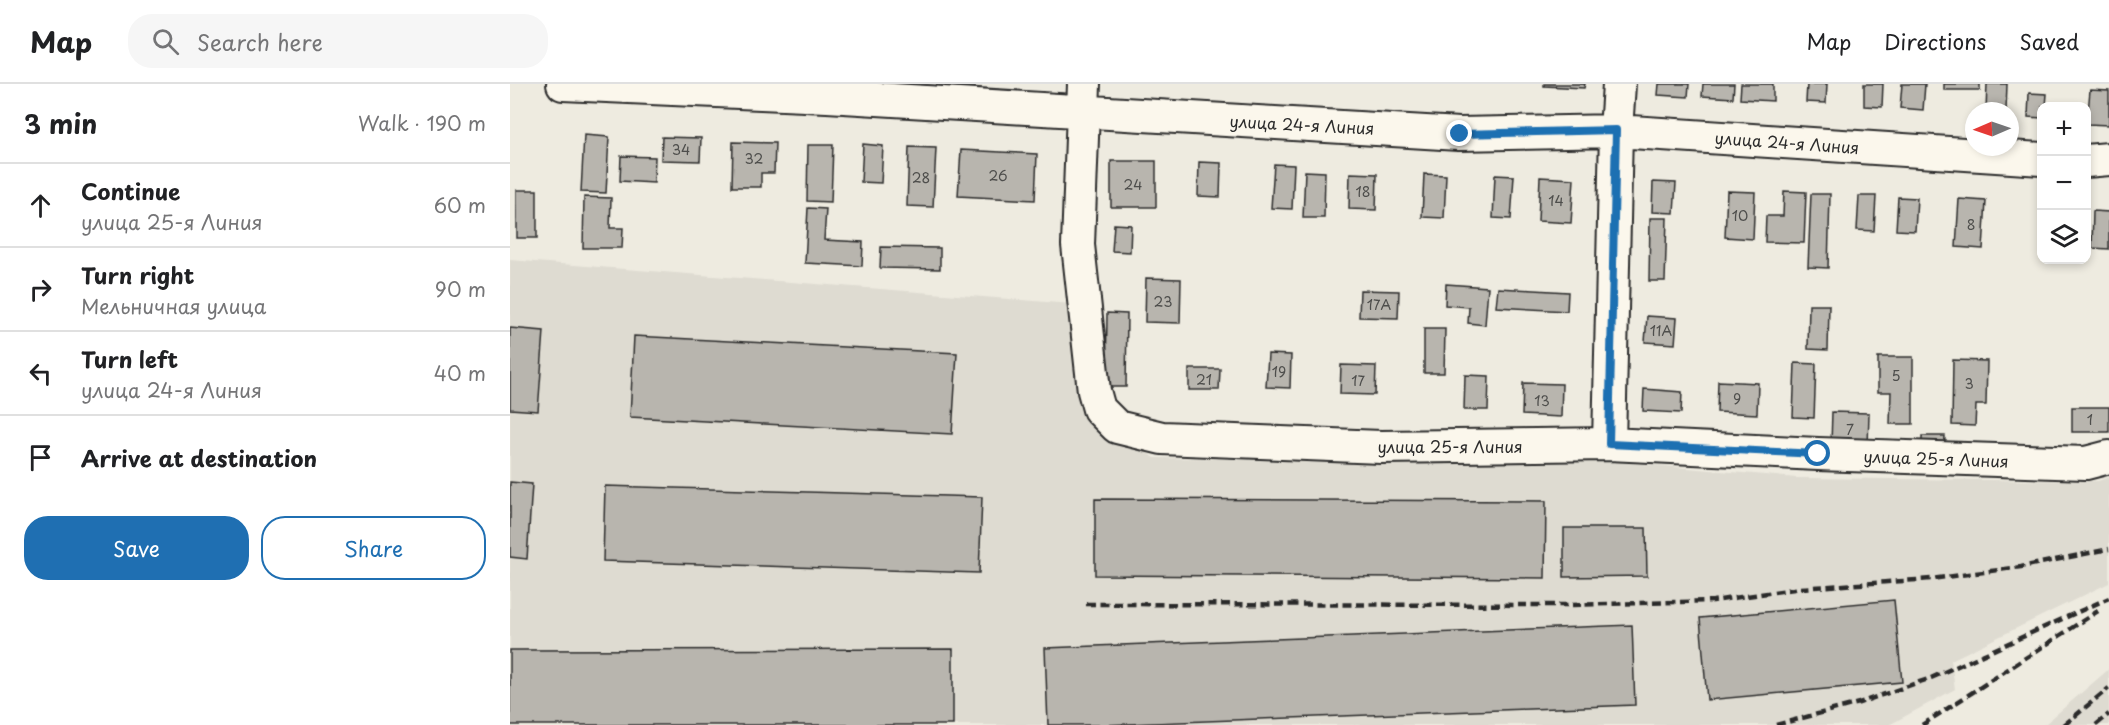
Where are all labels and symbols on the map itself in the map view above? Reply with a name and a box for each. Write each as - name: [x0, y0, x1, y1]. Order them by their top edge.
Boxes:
- north arrow: [1965, 102, 2019, 156]
- street label: улица 24-я Линия: [1229, 108, 1375, 140]
- route end: [1446, 120, 1472, 146]
- street label: улица 24-я Линия: [1714, 125, 1860, 159]
- house number: 34: [672, 139, 690, 160]
- house number: 32: [745, 148, 763, 169]
- house number: 26: [988, 165, 1008, 186]
- house number: 28: [912, 167, 930, 188]
- house number: 24: [1124, 174, 1142, 195]
- house number: 18: [1355, 181, 1371, 202]
- house number: 14: [1548, 190, 1564, 211]
- house number: 10: [1732, 205, 1748, 226]
- house number: 8: [1967, 214, 1975, 235]
- house number: 23: [1154, 291, 1172, 312]
- house number: 17А: [1367, 294, 1392, 315]
- house number: 11А: [1650, 320, 1672, 341]
- house number: 19: [1272, 361, 1286, 382]
- house number: 5: [1891, 365, 1901, 386]
- house number: 21: [1196, 369, 1212, 390]
- house number: 17: [1351, 370, 1365, 391]
- house number: 3: [1964, 373, 1974, 394]
- house number: 9: [1733, 388, 1741, 409]
- house number: 13: [1534, 390, 1550, 411]
- house number: 1: [2087, 409, 2093, 430]
- house number: 7: [1846, 419, 1854, 440]
- street label: улица 25-я Линия: [1377, 434, 1523, 458]
- route start: [1804, 440, 1830, 466]
- street label: улица 25-я Линия: [1863, 443, 2009, 473]

